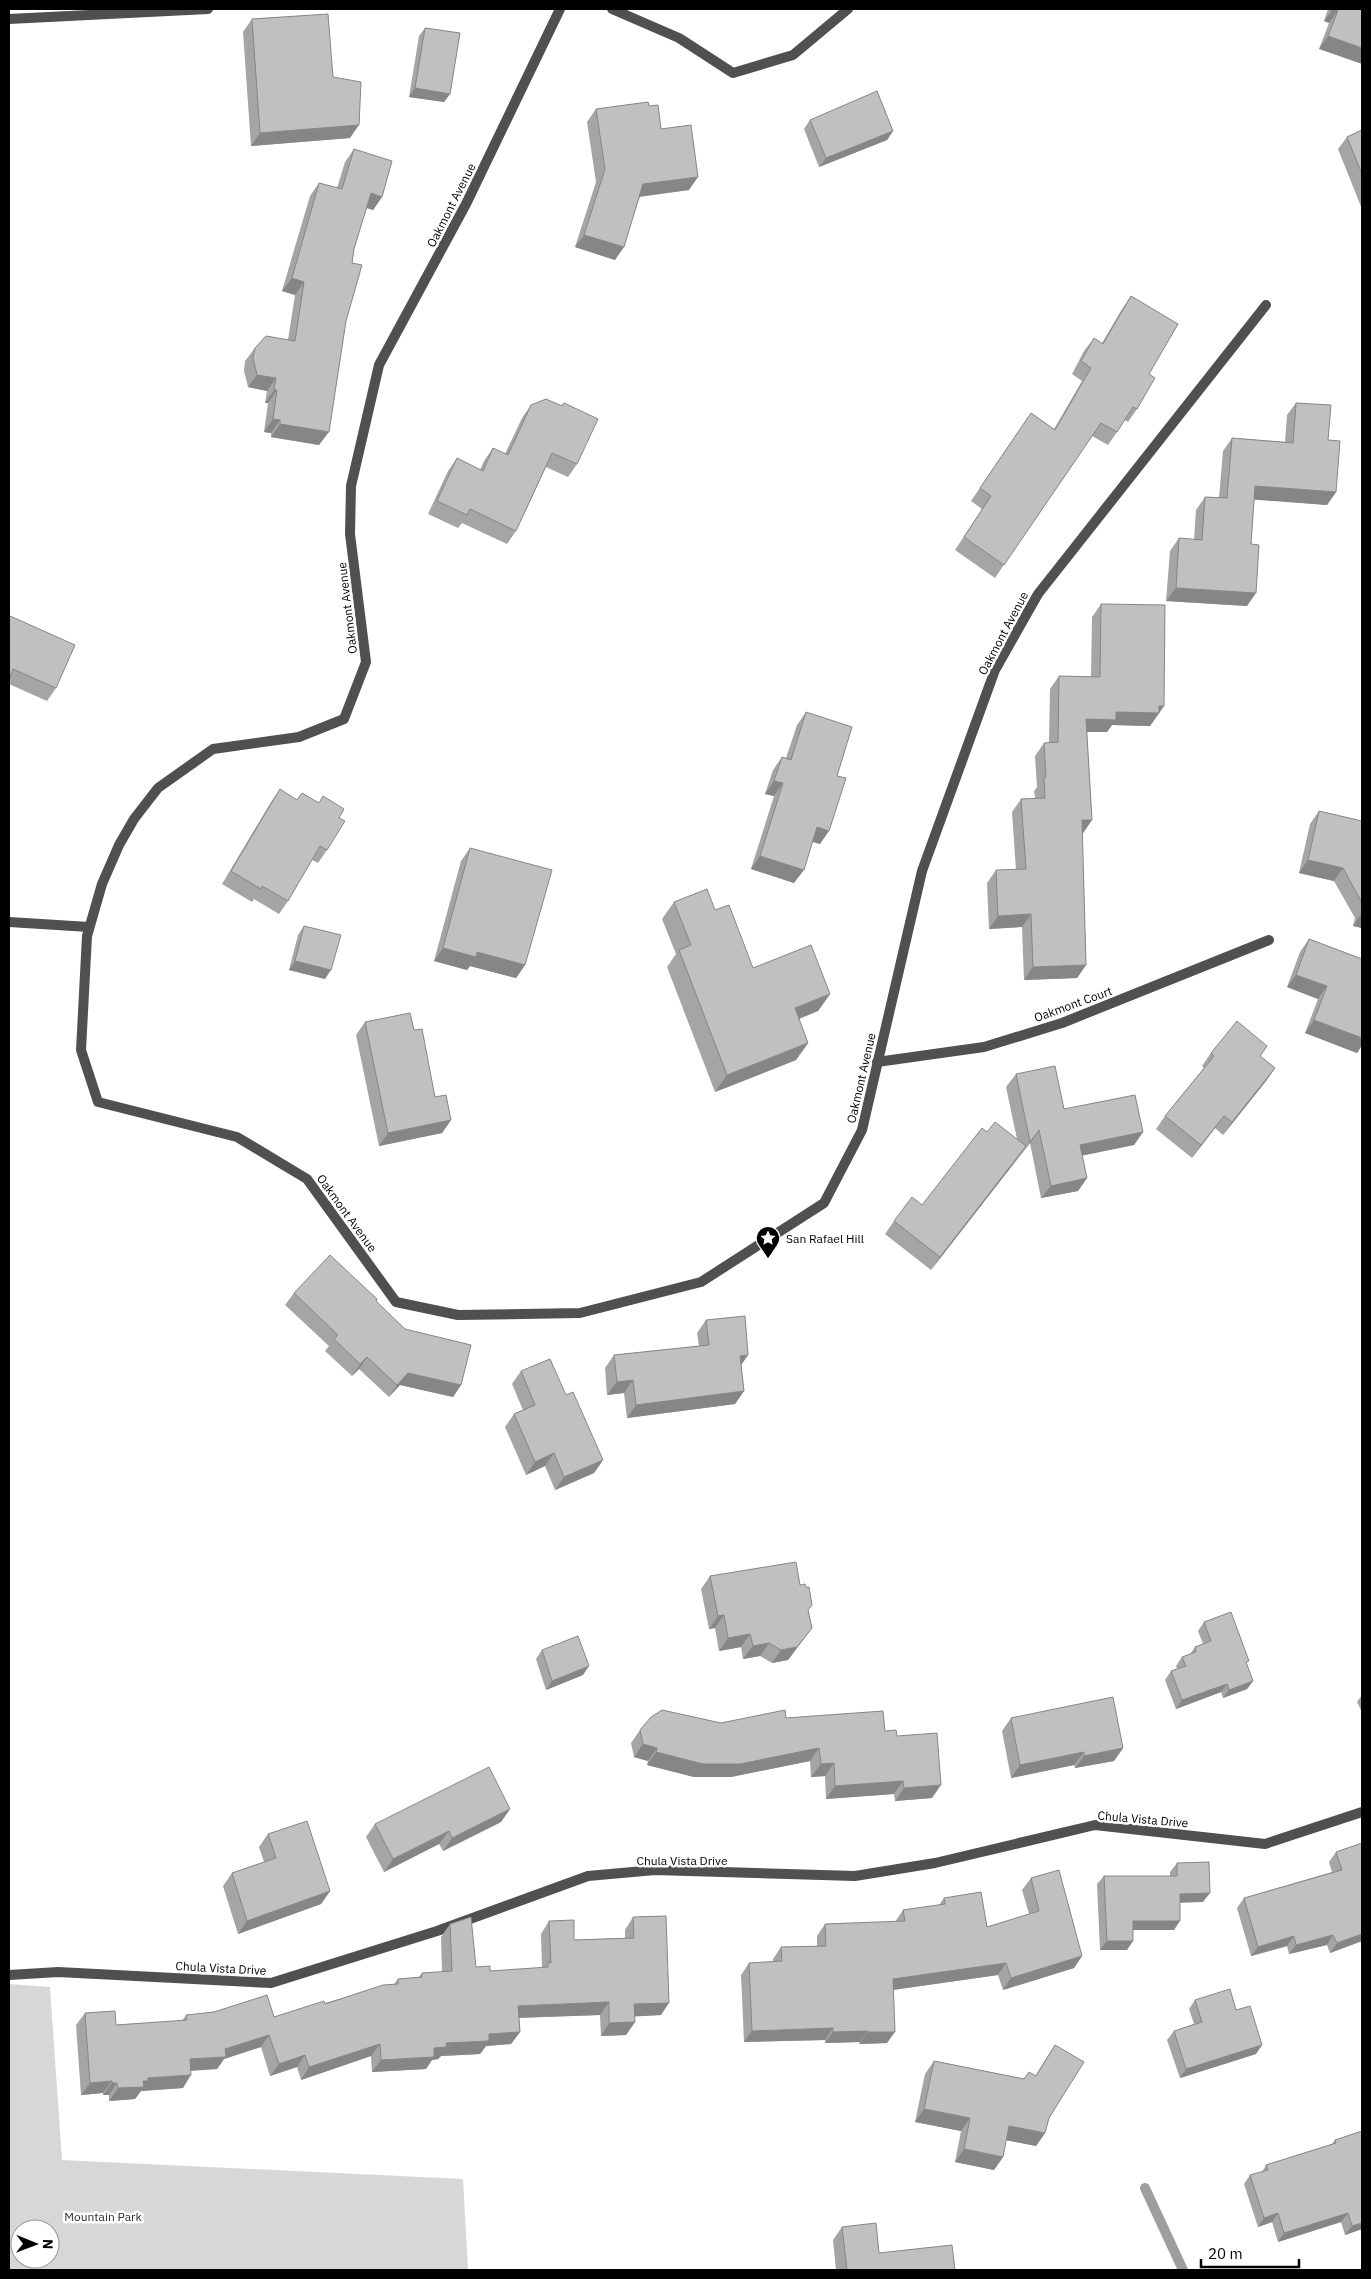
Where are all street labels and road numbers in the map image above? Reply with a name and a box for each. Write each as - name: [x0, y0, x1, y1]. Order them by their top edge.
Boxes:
- street label: Oakmont Avenue: [423, 160, 479, 250]
- street label: Oakmont Avenue: [334, 561, 360, 655]
- street label: Oakmont Avenue: [975, 588, 1031, 677]
- street label: Oakmont Court: [1032, 983, 1114, 1025]
- street label: Oakmont Avenue: [843, 1031, 879, 1125]
- street label: Oakmont Avenue: [314, 1171, 380, 1255]
- street label: Chula Vista Drive: [1097, 1808, 1189, 1830]
- street label: Chula Vista Drive: [637, 1853, 728, 1868]
- street label: Chula Vista Drive: [175, 1958, 267, 1978]

